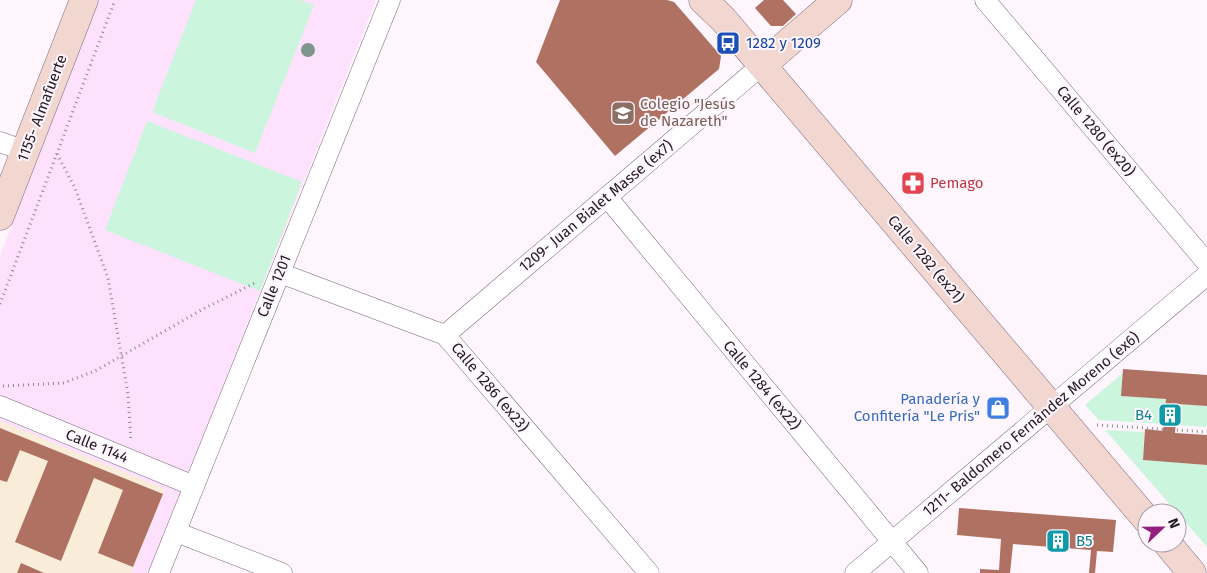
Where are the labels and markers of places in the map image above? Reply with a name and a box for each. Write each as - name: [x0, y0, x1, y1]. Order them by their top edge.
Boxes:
- bus stop icon: 1282 y 1209: [715, 30, 741, 56]
- place label: 1282 y 1209: [746, 34, 821, 52]
- place label: Colegio "Jesús de Nazareth": [640, 95, 735, 130]
- school or university icon: Colegio "Jesús de Nazareth": [610, 100, 636, 126]
- pharmacy icon: Pemago: [900, 170, 926, 196]
- place label: Pemago: [930, 174, 984, 192]
- place label: Panadería y Confitería "Le Pris": [854, 390, 981, 425]
- shop icon: Panadería y Confitería "Le Pris": [985, 395, 1011, 421]
- building icon: B4: [1157, 402, 1183, 428]
- place label: B4: [1135, 406, 1152, 424]
- building icon: B5: [1045, 528, 1071, 554]
- place label: B5: [1076, 532, 1093, 550]

